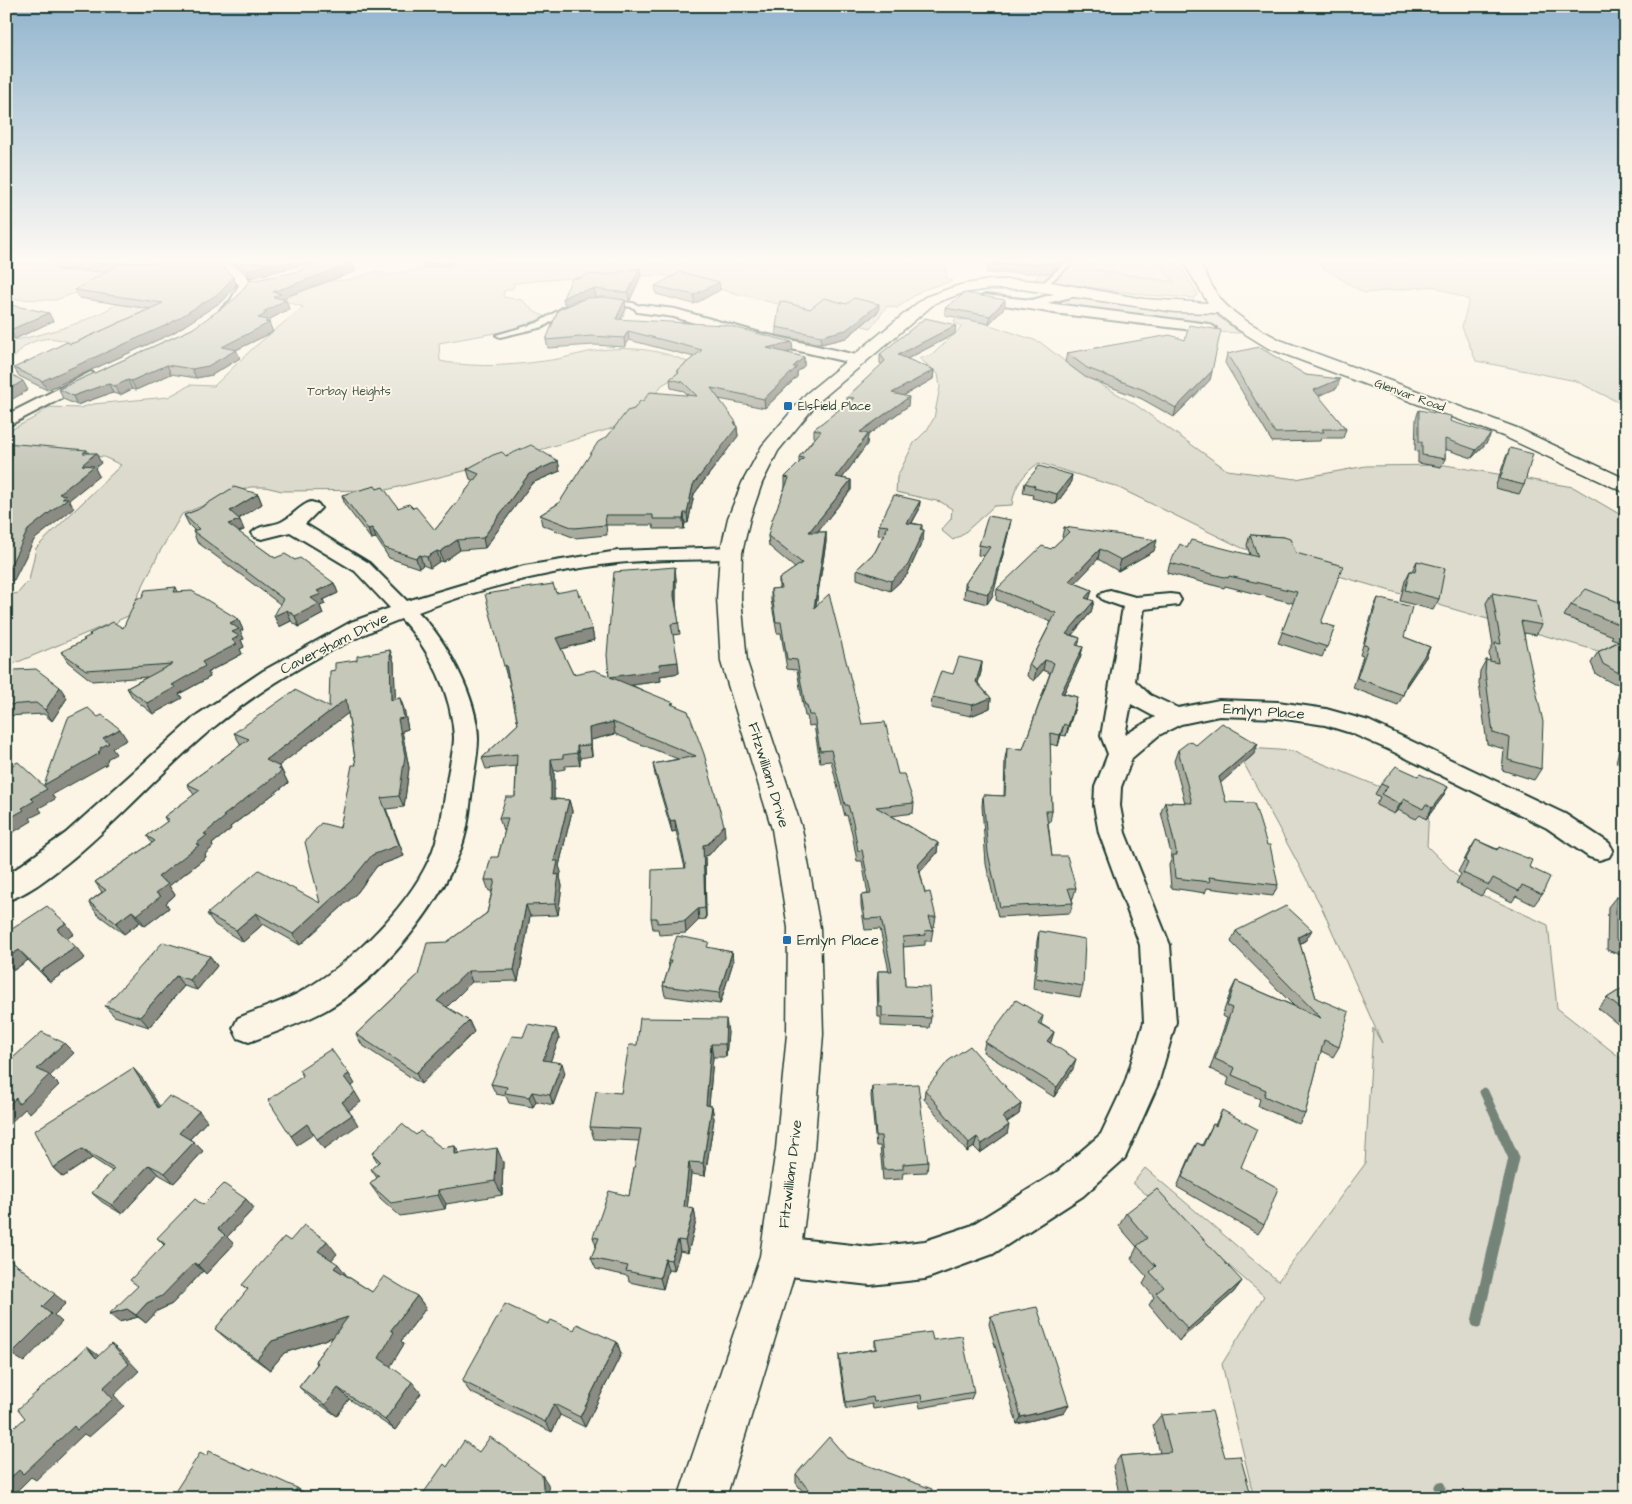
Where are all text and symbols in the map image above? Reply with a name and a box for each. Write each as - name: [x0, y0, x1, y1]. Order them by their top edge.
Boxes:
- street label: Glenvar Road: [1372, 375, 1448, 416]
- park label: Torbay Heights: [307, 383, 391, 401]
- place label: Elsfield Place: [798, 398, 872, 415]
- marker: Elsfield Place: [782, 400, 794, 412]
- street label: Caversham Drive: [277, 607, 392, 680]
- street label: Emlyn Place: [1222, 698, 1306, 726]
- street label: Fitzwilliam Drive: [743, 720, 794, 830]
- place label: Emlyn Place: [797, 930, 879, 952]
- marker: Emlyn Place: [781, 934, 793, 946]
- street label: Fitzwilliam Drive: [773, 1119, 808, 1229]

